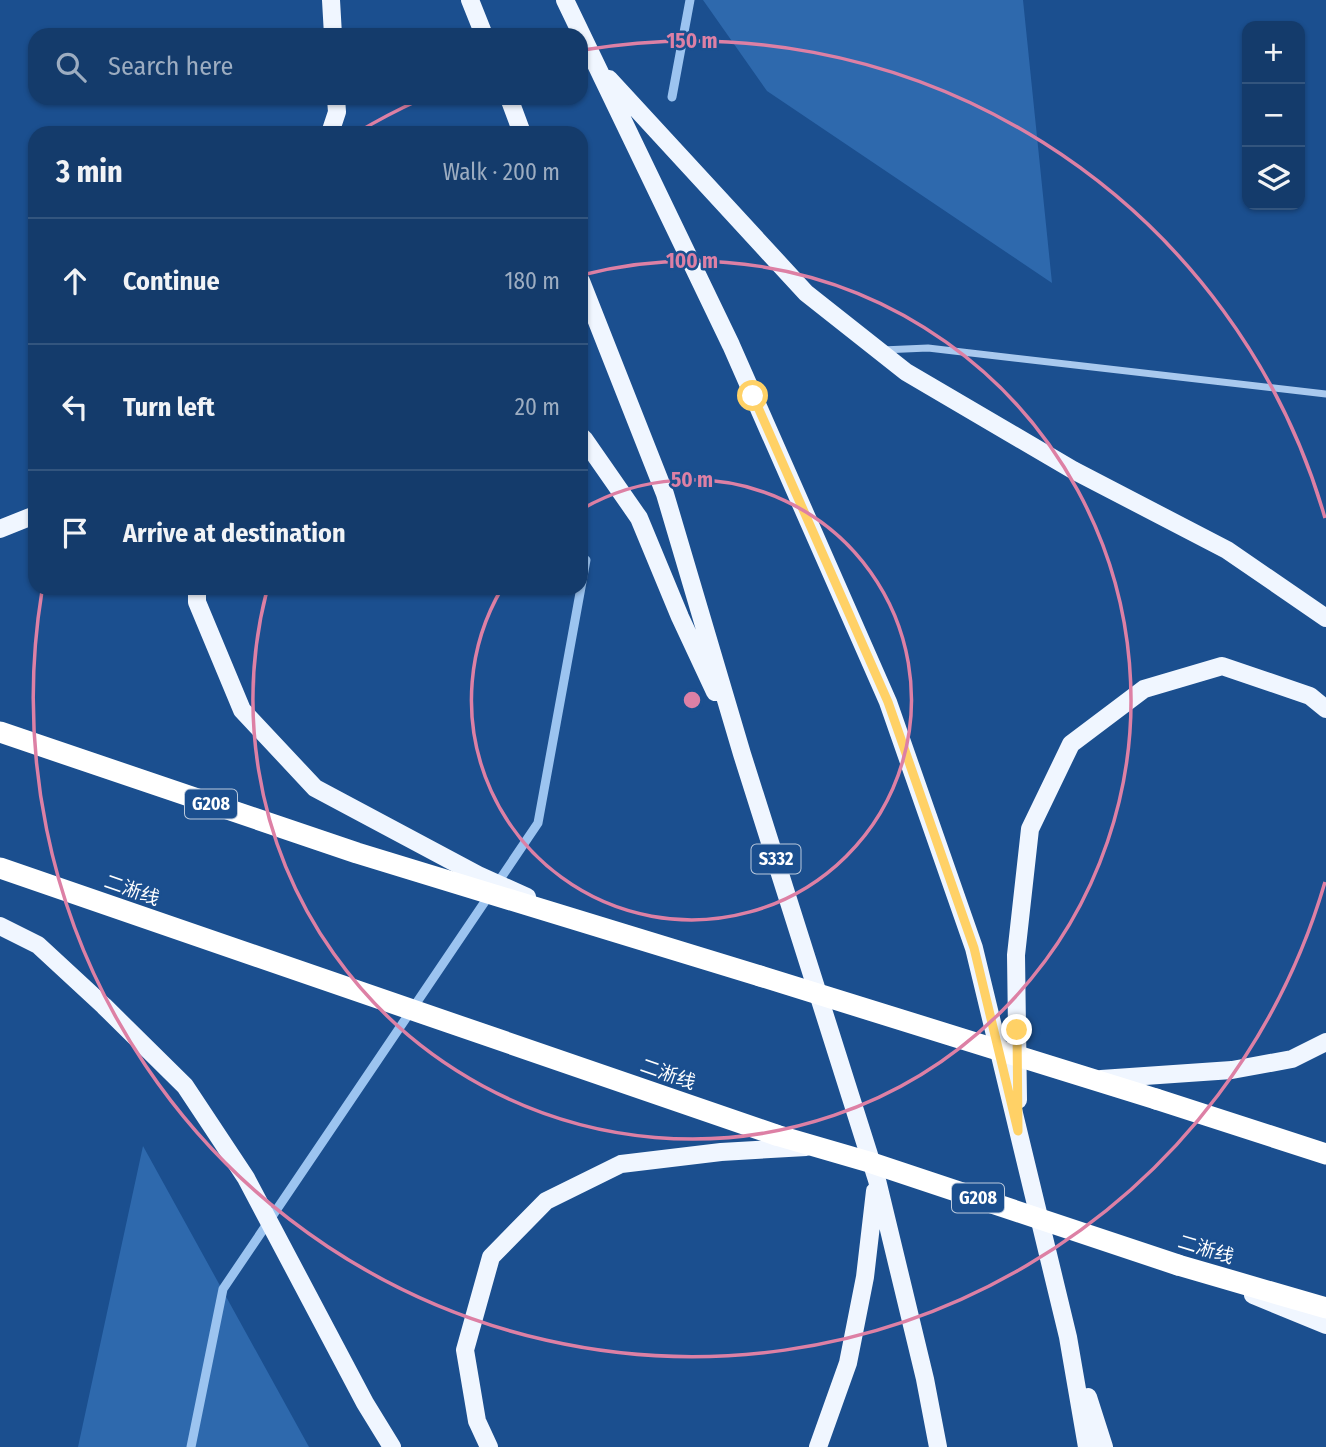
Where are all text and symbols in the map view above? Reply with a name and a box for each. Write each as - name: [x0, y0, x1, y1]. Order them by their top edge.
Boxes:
- map controls: [1242, 21, 1305, 210]
- button: +: [1242, 21, 1305, 84]
- search box: [28, 28, 588, 105]
- text: 150 m: [666, 28, 718, 54]
- icon: search: [52, 48, 90, 86]
- text: Search here: [108, 51, 233, 82]
- button: −: [1242, 84, 1305, 147]
- button: layers: [1242, 147, 1305, 210]
- text: 3 min: [56, 154, 123, 190]
- text: Walk · 200 m: [443, 158, 560, 186]
- text: 100 m: [666, 248, 718, 274]
- icon: ahead: [56, 262, 94, 300]
- text: Continue: [123, 266, 220, 297]
- text: 180 m: [504, 267, 560, 295]
- route start: [737, 380, 768, 411]
- icon: left: [56, 388, 94, 426]
- text: Turn left: [123, 392, 215, 423]
- text: 20 m: [515, 393, 560, 421]
- text: 50 m: [671, 467, 713, 493]
- icon: arrive: [56, 514, 94, 552]
- text: Arrive at destination: [123, 518, 346, 549]
- centre of rings: [680, 688, 704, 712]
- road number: G208: [185, 790, 237, 818]
- road number: S332: [752, 844, 800, 874]
- street label: 二淅线: [101, 870, 163, 910]
- route end: [1001, 1014, 1032, 1045]
- street label: 二淅线: [637, 1054, 699, 1094]
- road number: G208: [952, 1184, 1004, 1212]
- street label: 二淅线: [1175, 1230, 1237, 1268]

